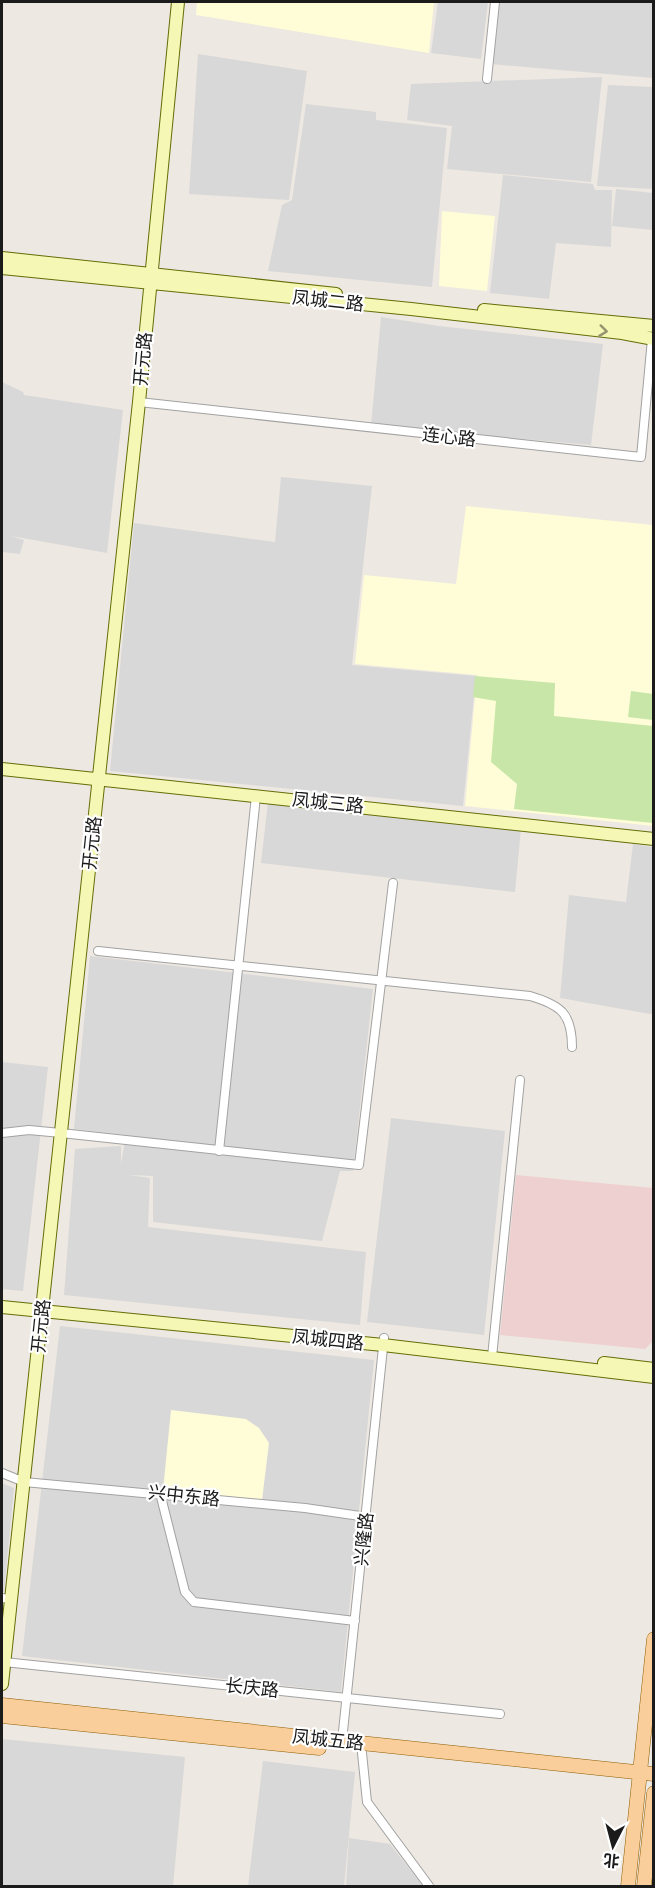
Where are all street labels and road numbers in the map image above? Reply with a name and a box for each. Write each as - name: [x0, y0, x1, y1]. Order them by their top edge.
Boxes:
- street label: 凤城二路: [291, 284, 365, 316]
- street label: 开元路: [128, 331, 156, 387]
- street label: 连心路: [421, 421, 477, 451]
- street label: 凤城三路: [291, 786, 365, 818]
- street label: 开元路: [76, 815, 106, 871]
- street label: 开元路: [25, 1298, 55, 1354]
- street label: 凤城四路: [291, 1323, 365, 1355]
- street label: 兴中东路: [147, 1479, 221, 1511]
- street label: 兴隆路: [348, 1511, 378, 1567]
- street label: 长庆路: [224, 1672, 280, 1702]
- street label: 凤城五路: [291, 1723, 365, 1755]

